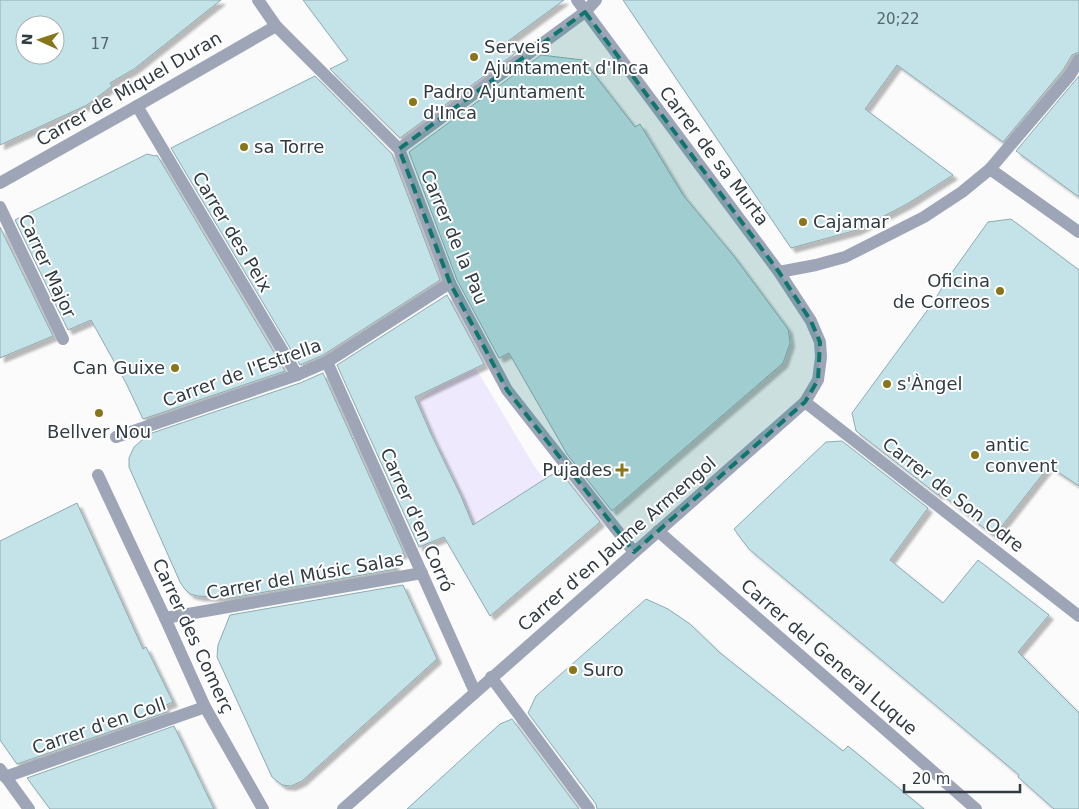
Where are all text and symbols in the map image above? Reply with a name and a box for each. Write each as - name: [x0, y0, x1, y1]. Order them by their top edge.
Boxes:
- house number: 20;22: [876, 10, 920, 28]
- north arrow: [15, 15, 65, 65]
- street label: Carrer de Miquel Duran: [32, 27, 225, 150]
- text: N: [19, 33, 35, 46]
- house number: 17: [90, 35, 110, 53]
- place label: Serveis Ajuntament d'Inca: [484, 36, 649, 78]
- marker: Serveis Ajuntament d'Inca: [468, 51, 480, 63]
- place label: Padro Ajuntament d'Inca: [423, 81, 585, 123]
- street label: Carrer de sa Murta: [655, 82, 774, 229]
- marker: Padro Ajuntament d'Inca: [407, 96, 419, 108]
- place label: sa Torre: [254, 136, 324, 157]
- marker: sa Torre: [238, 141, 250, 153]
- street label: Carrer de la Pau: [417, 166, 492, 307]
- street label: Carrer des Peix: [188, 168, 277, 296]
- street label: Carrer Major: [14, 211, 81, 321]
- place label: Cajamar: [813, 211, 889, 232]
- marker: Cajamar: [797, 216, 809, 228]
- place label: Oficina de Correos: [893, 270, 990, 312]
- marker: Oficina de Correos: [994, 285, 1006, 297]
- street label: Carrer de l'Estrella: [160, 334, 324, 411]
- place label: Can Guixe: [73, 357, 165, 378]
- marker: Can Guixe: [169, 362, 181, 374]
- place label: s'Àngel: [897, 373, 963, 394]
- marker: s'Àngel: [881, 378, 893, 390]
- marker: Bellver Nou: [93, 407, 105, 419]
- place label: Bellver Nou: [47, 421, 151, 442]
- street label: Carrer de Son Odre: [879, 433, 1028, 556]
- place label: antic convent: [985, 434, 1058, 476]
- street label: Carrer d'en Corró: [376, 445, 459, 595]
- marker: antic convent: [969, 449, 981, 461]
- street label: Carrer d'en Jaume Armengol: [513, 452, 720, 635]
- place label: Pujades: [542, 459, 612, 480]
- marker: Pujades: [616, 464, 628, 476]
- street label: Carrer del Músic Salas: [205, 548, 405, 603]
- street label: Carrer des Comerç: [148, 555, 239, 717]
- street label: Carrer del General Luque: [737, 574, 922, 739]
- place label: Suro: [583, 659, 624, 680]
- marker: Suro: [567, 664, 579, 676]
- street label: Carrer d'en Coll: [29, 693, 168, 758]
- scale bar: [904, 762, 1020, 794]
- text: 20 m: [912, 770, 950, 788]

